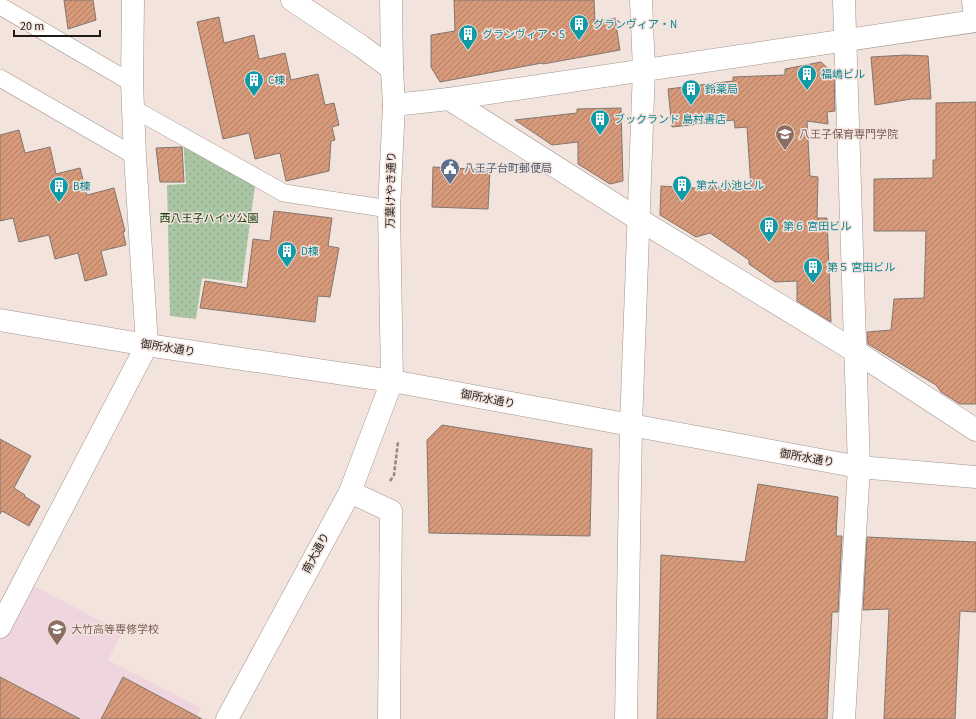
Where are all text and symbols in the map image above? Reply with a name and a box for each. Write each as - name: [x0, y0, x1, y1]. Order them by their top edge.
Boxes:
- scale bar: [14, 12, 100, 38]
- building icon: グランヴィア・N: [568, 13, 590, 41]
- place label: グランヴィア・N: [593, 17, 677, 32]
- text: 20 m: [20, 18, 44, 35]
- building icon: グランヴィア・S: [457, 23, 479, 51]
- place label: グランヴィア・S: [482, 27, 565, 42]
- building icon: 福嶋ビル: [796, 63, 818, 91]
- place label: 福嶋ビル: [821, 67, 865, 82]
- building icon: C棟: [243, 69, 265, 97]
- place label: C棟: [268, 73, 285, 88]
- building icon: 鈴薬局: [680, 78, 702, 106]
- place label: 鈴薬局: [705, 82, 738, 97]
- building icon: ブックランド 島村書店: [589, 108, 611, 136]
- place label: ブックランド 島村書店: [614, 112, 726, 127]
- school or university icon: 八王子保育専門学院: [774, 123, 796, 151]
- place label: 八王子保育専門学院: [799, 127, 898, 142]
- street label: 万葉けやき通り: [383, 151, 399, 229]
- public building icon: 八王子台町郵便局: [439, 157, 461, 185]
- place label: 八王子台町郵便局: [464, 161, 552, 176]
- building icon: 第六 小池ビル: [671, 174, 693, 202]
- building icon: B棟: [48, 175, 70, 203]
- place label: 第六 小池ビル: [696, 178, 764, 193]
- place label: B棟: [73, 179, 90, 194]
- park label: 西八王子ハイツ公園: [160, 211, 258, 226]
- building icon: 第６ 宮田ビル: [758, 215, 780, 243]
- place label: 第６ 宮田ビル: [783, 219, 851, 234]
- building icon: D棟: [276, 240, 298, 268]
- place label: D棟: [301, 244, 319, 259]
- building icon: 第５ 宮田ビル: [802, 256, 824, 284]
- place label: 第５ 宮田ビル: [827, 260, 895, 275]
- street label: 御所水通り: [139, 336, 196, 360]
- street label: 御所水通り: [459, 386, 516, 412]
- street label: 御所水通り: [778, 446, 835, 470]
- street label: 南大通り: [299, 530, 333, 576]
- school or university icon: 大竹高等専修学校: [46, 618, 68, 646]
- place label: 大竹高等専修学校: [71, 622, 159, 637]

